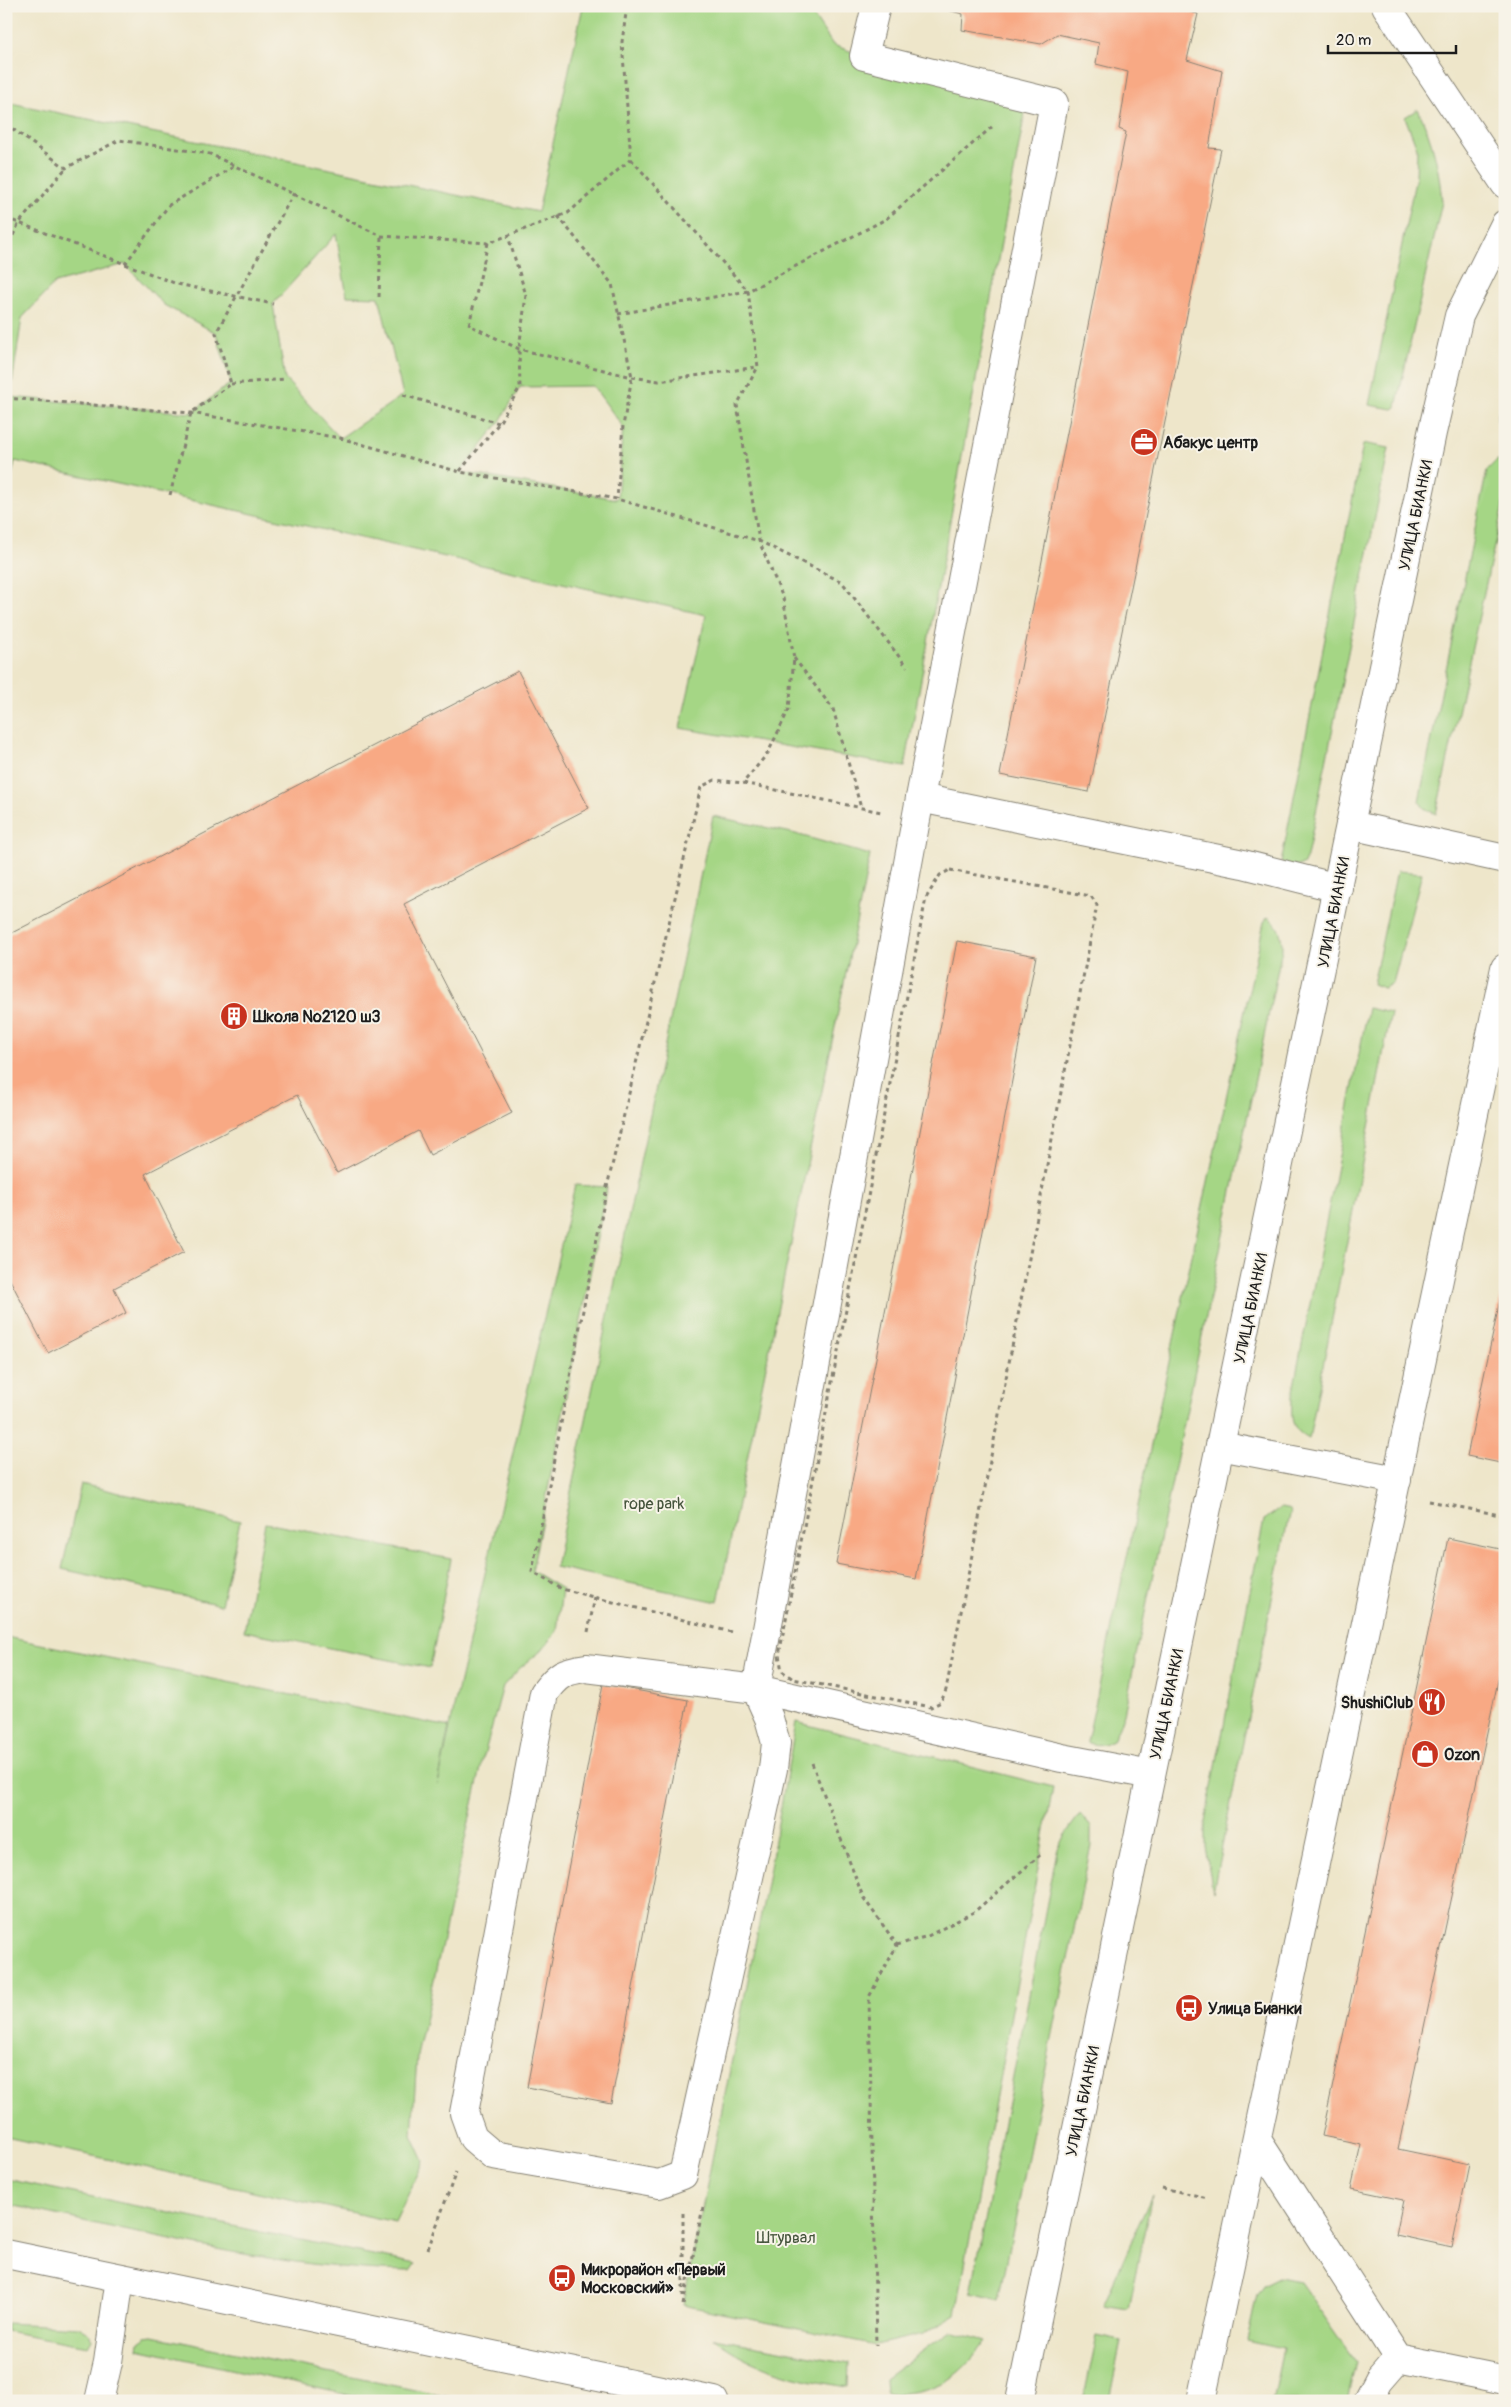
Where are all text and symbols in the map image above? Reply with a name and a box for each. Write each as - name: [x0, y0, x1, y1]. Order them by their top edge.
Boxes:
- scale bar: [1328, 22, 1456, 54]
- text: 20 m: [1336, 31, 1371, 50]
- office icon: Абакус центр: [1129, 427, 1159, 457]
- place label: Абакус центр: [1163, 433, 1259, 453]
- street label: УЛИЦА БИАНКИ: [1394, 458, 1438, 572]
- street label: УЛИЦА БИАНКИ: [1313, 855, 1355, 969]
- building icon: Школа №2120 ш3: [219, 1001, 249, 1031]
- place label: Школа №2120 ш3: [252, 1007, 381, 1027]
- street label: УЛИЦА БИАНКИ: [1229, 1251, 1273, 1365]
- park label: rope park: [624, 1494, 685, 1514]
- street label: УЛИЦА БИАНКИ: [1145, 1647, 1189, 1761]
- restaurant icon: ShushiClub: [1417, 1687, 1447, 1717]
- place label: ShushiClub: [1341, 1693, 1413, 1713]
- shop icon: Ozon: [1410, 1739, 1440, 1769]
- place label: Ozon: [1444, 1745, 1480, 1765]
- bus stop icon: Улица Бианки: [1174, 1993, 1204, 2023]
- place label: Улица Бианки: [1208, 1999, 1302, 2019]
- street label: УЛИЦА БИАНКИ: [1061, 2044, 1105, 2158]
- park label: Штурвал: [756, 2228, 816, 2248]
- place label: Микрорайон «Первый Московский»: [581, 2260, 726, 2298]
- bus stop icon: Микрорайон «Первый Московский»: [547, 2263, 577, 2293]

